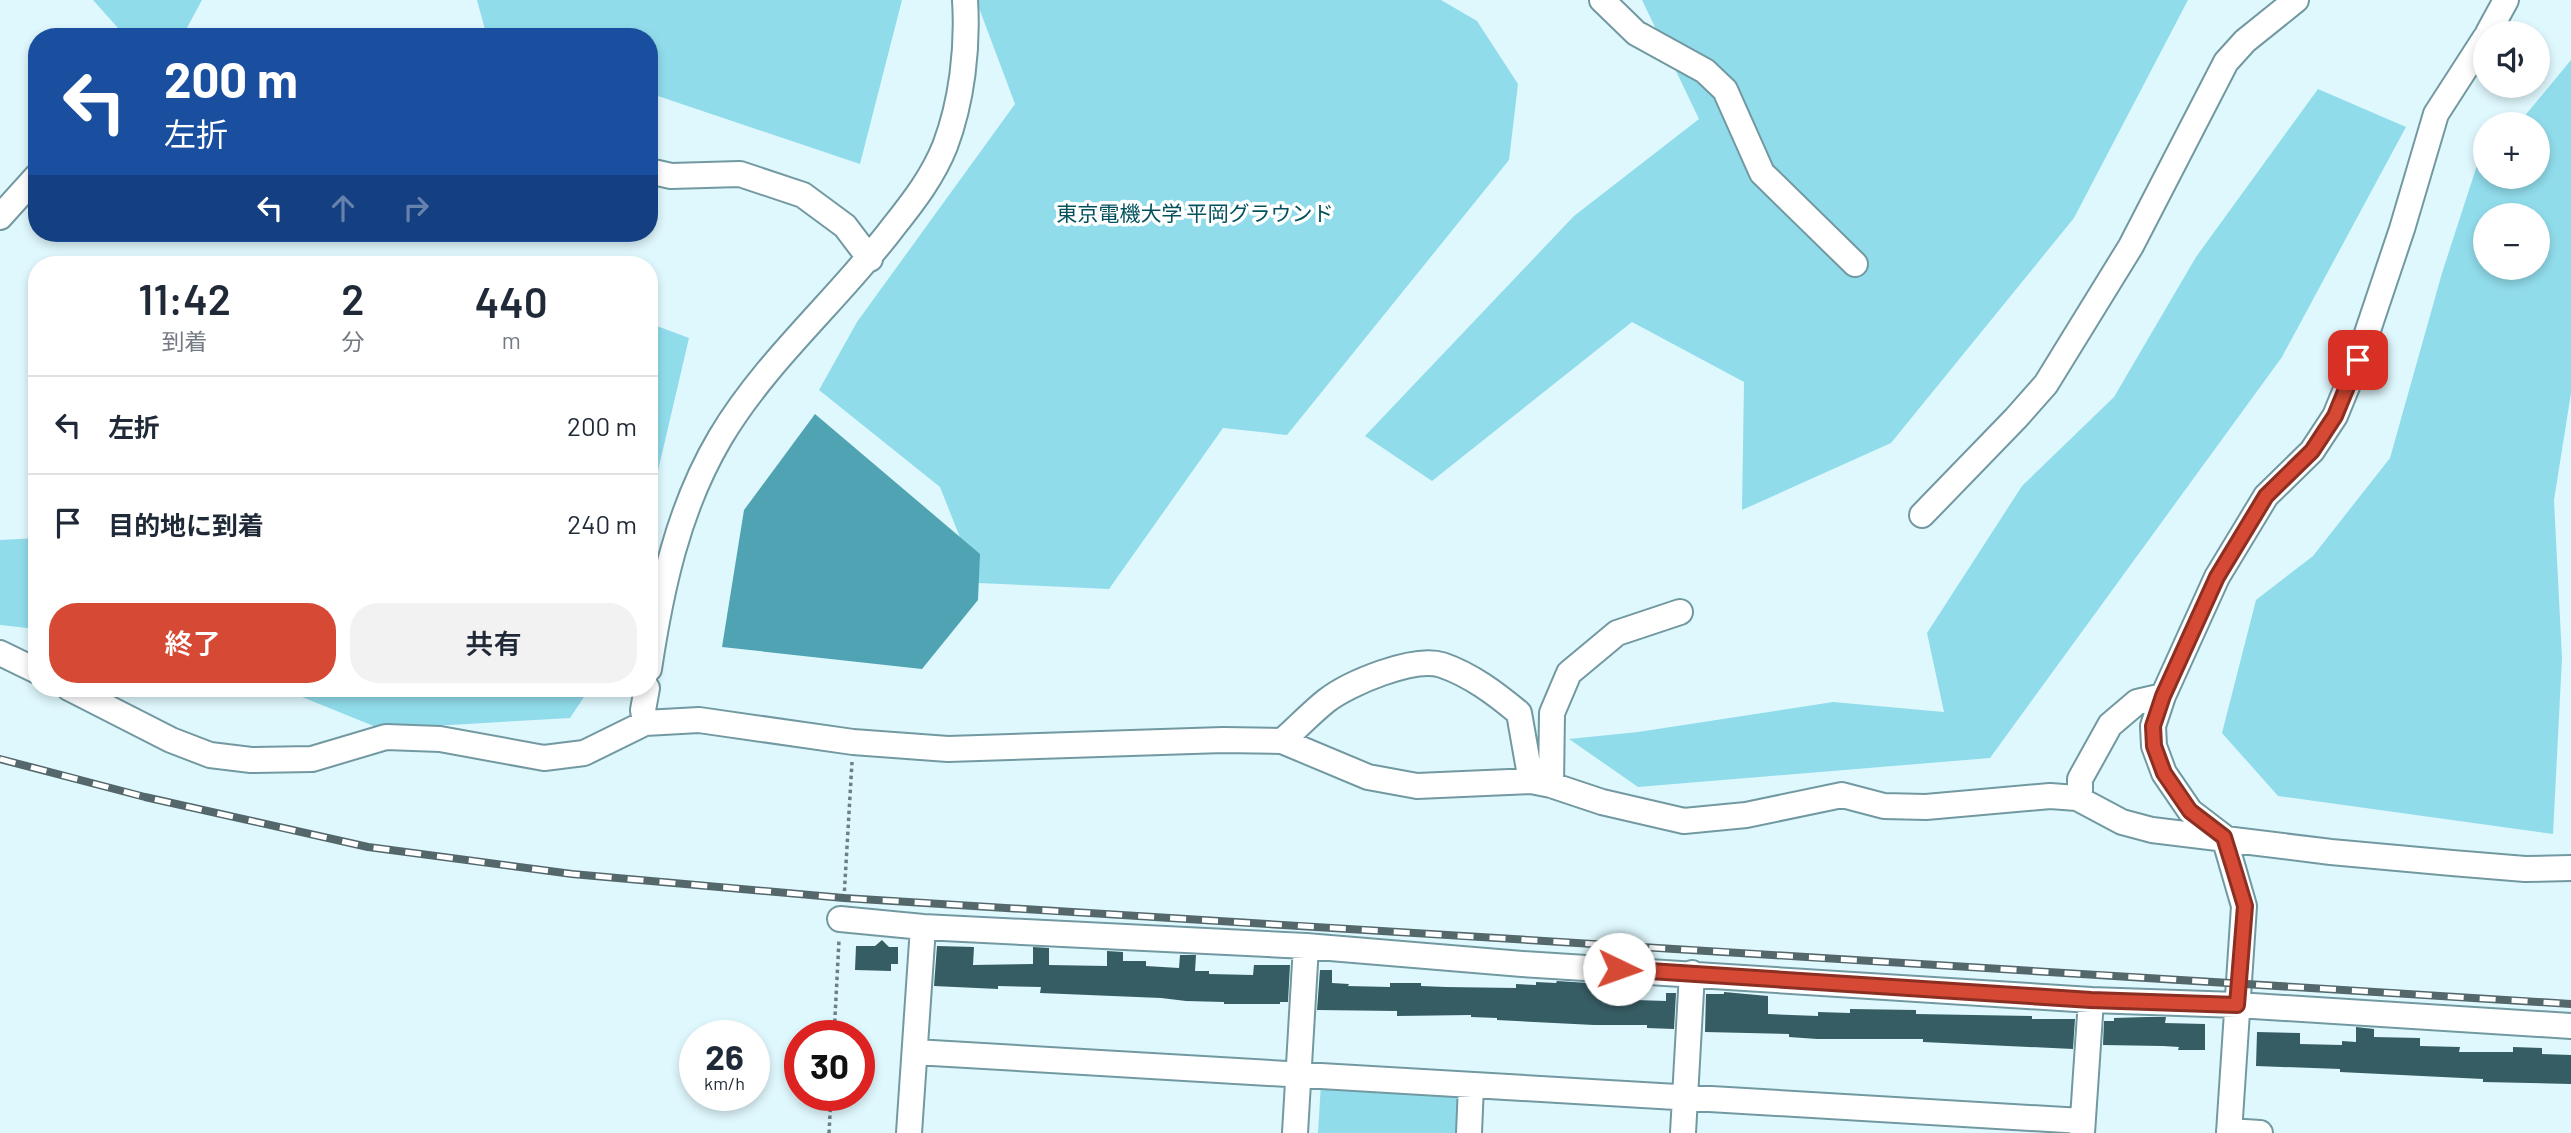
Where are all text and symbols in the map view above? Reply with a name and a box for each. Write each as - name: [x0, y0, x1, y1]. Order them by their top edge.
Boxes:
- map controls: [2473, 21, 2550, 280]
- button: sound: [2473, 21, 2550, 98]
- text: 200 m: [164, 49, 298, 108]
- icon: left: [49, 56, 140, 147]
- button: +: [2473, 112, 2550, 189]
- text: 左折: [164, 114, 228, 152]
- icon: left: [251, 189, 289, 227]
- icon: ahead: [324, 189, 362, 227]
- icon: right: [397, 189, 435, 227]
- park label: 東京電機大学 平岡グラウンド: [1056, 200, 1334, 225]
- button: −: [2473, 203, 2550, 280]
- text: 11:42: [138, 273, 231, 323]
- text: 2: [341, 273, 364, 323]
- text: 440: [475, 276, 548, 326]
- text: m: [502, 326, 521, 354]
- text: 到着: [162, 327, 208, 355]
- text: 分: [341, 327, 364, 355]
- pin: [2328, 330, 2388, 390]
- icon: arrive: [2339, 341, 2377, 379]
- icon: left: [49, 406, 87, 444]
- text: 200 m: [567, 410, 637, 441]
- text: 左折: [108, 411, 160, 442]
- icon: arrive: [49, 504, 87, 542]
- text: 240 m: [567, 508, 637, 539]
- text: 目的地に到着: [108, 509, 264, 540]
- button: 終了: [49, 603, 336, 683]
- button: 共有: [350, 603, 637, 683]
- position arrow: [1582, 932, 1656, 1006]
- speed limit sign: 30: [784, 1020, 875, 1111]
- text: 26: [705, 1035, 744, 1077]
- text: km/h: [704, 1072, 745, 1094]

